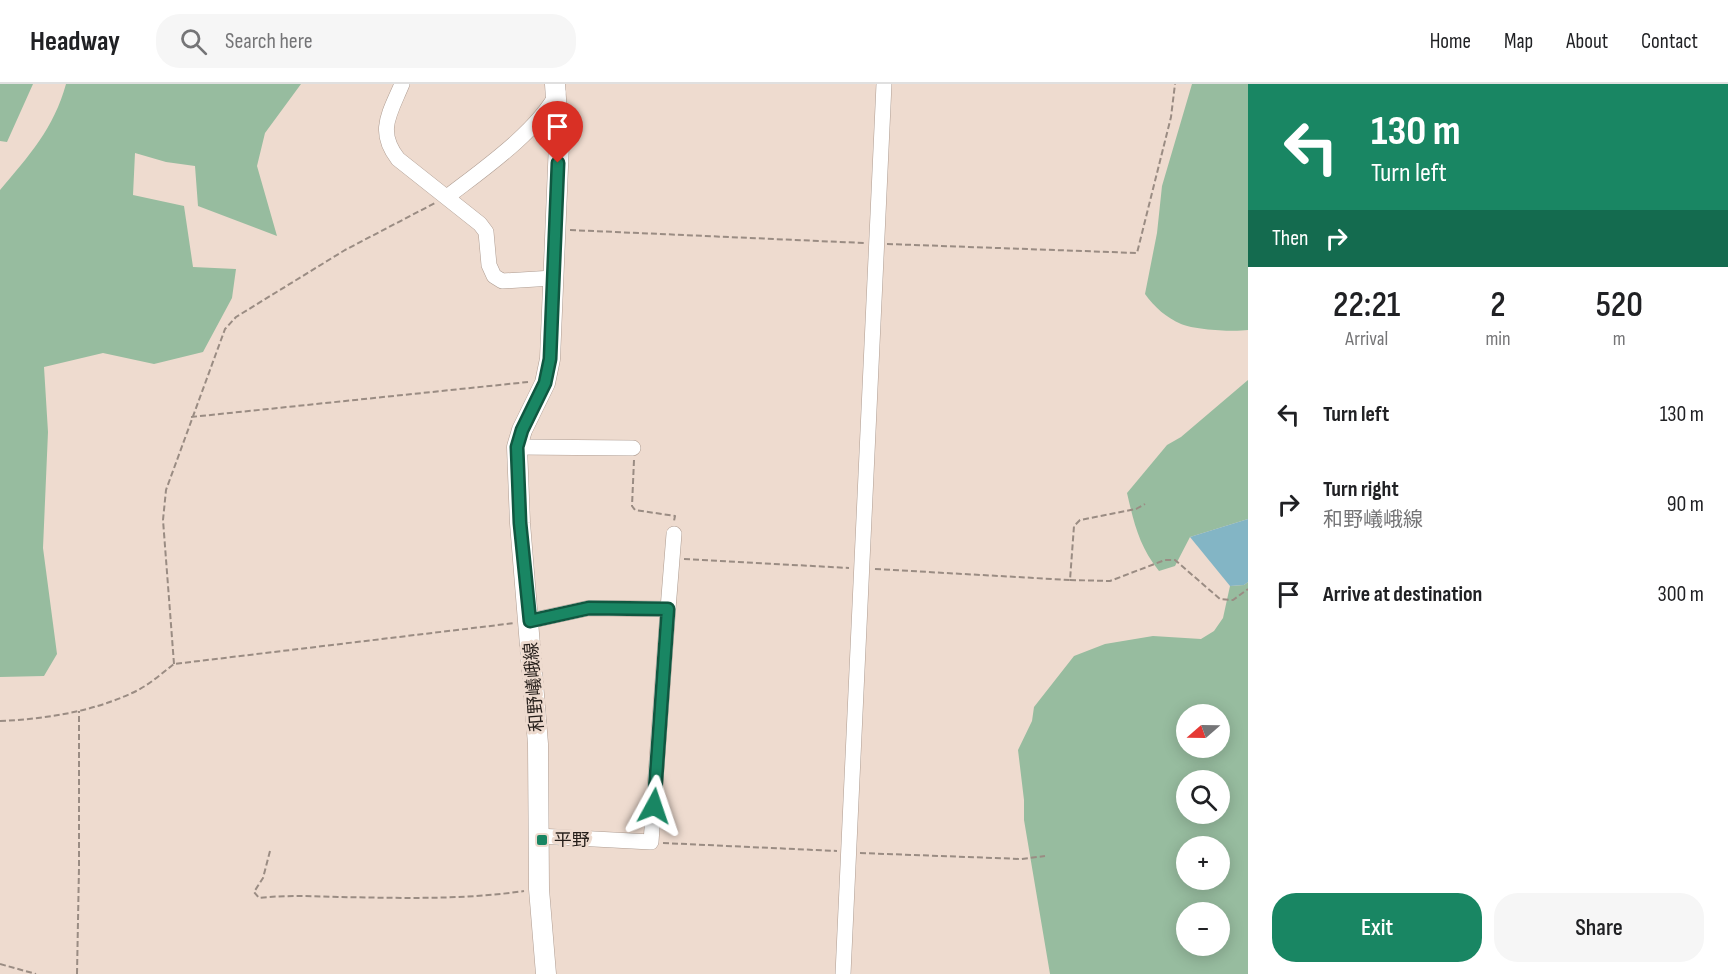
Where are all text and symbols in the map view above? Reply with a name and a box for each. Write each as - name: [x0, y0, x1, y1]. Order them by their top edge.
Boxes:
- search box: [156, 14, 576, 68]
- text: Headway: [30, 25, 120, 58]
- icon: search: [177, 25, 210, 58]
- text: Search here: [225, 28, 312, 55]
- text: Home: [1430, 29, 1471, 54]
- text: Map: [1504, 29, 1533, 54]
- text: About: [1566, 29, 1608, 54]
- text: Contact: [1641, 29, 1698, 54]
- pin: [532, 101, 583, 163]
- text: 130 m: [1371, 106, 1461, 157]
- icon: left: [1272, 108, 1350, 186]
- icon: arrive: [541, 110, 574, 143]
- text: Turn left: [1371, 157, 1447, 189]
- icon: right: [1320, 222, 1353, 255]
- text: Then: [1272, 225, 1308, 252]
- text: 22:21: [1333, 284, 1400, 327]
- text: 2: [1490, 284, 1506, 327]
- text: 520: [1596, 284, 1643, 327]
- text: Arrival: [1345, 327, 1388, 351]
- text: min: [1485, 327, 1511, 351]
- text: m: [1613, 327, 1626, 351]
- icon: left: [1272, 398, 1305, 431]
- text: Turn left: [1323, 401, 1389, 428]
- text: 130 m: [1660, 401, 1704, 428]
- text: Turn right: [1323, 476, 1399, 503]
- icon: right: [1272, 488, 1305, 521]
- text: 90 m: [1667, 491, 1704, 518]
- text: 和野嶬峨線: [1323, 508, 1423, 532]
- icon: arrive: [1272, 578, 1305, 611]
- text: Arrive at destination: [1323, 581, 1482, 608]
- text: 300 m: [1658, 581, 1704, 608]
- street label: 和野嶬峨線: [521, 641, 548, 733]
- north arrow: [1176, 704, 1230, 758]
- map controls: [1176, 704, 1230, 956]
- button: search: [1176, 770, 1230, 824]
- position arrow: [622, 774, 686, 838]
- place label: 平野: [554, 830, 590, 851]
- marker: 平野: [535, 833, 549, 847]
- button: +: [1176, 836, 1230, 890]
- button: Exit: [1272, 893, 1482, 962]
- button: Share: [1494, 893, 1704, 962]
- button: −: [1176, 902, 1230, 956]

